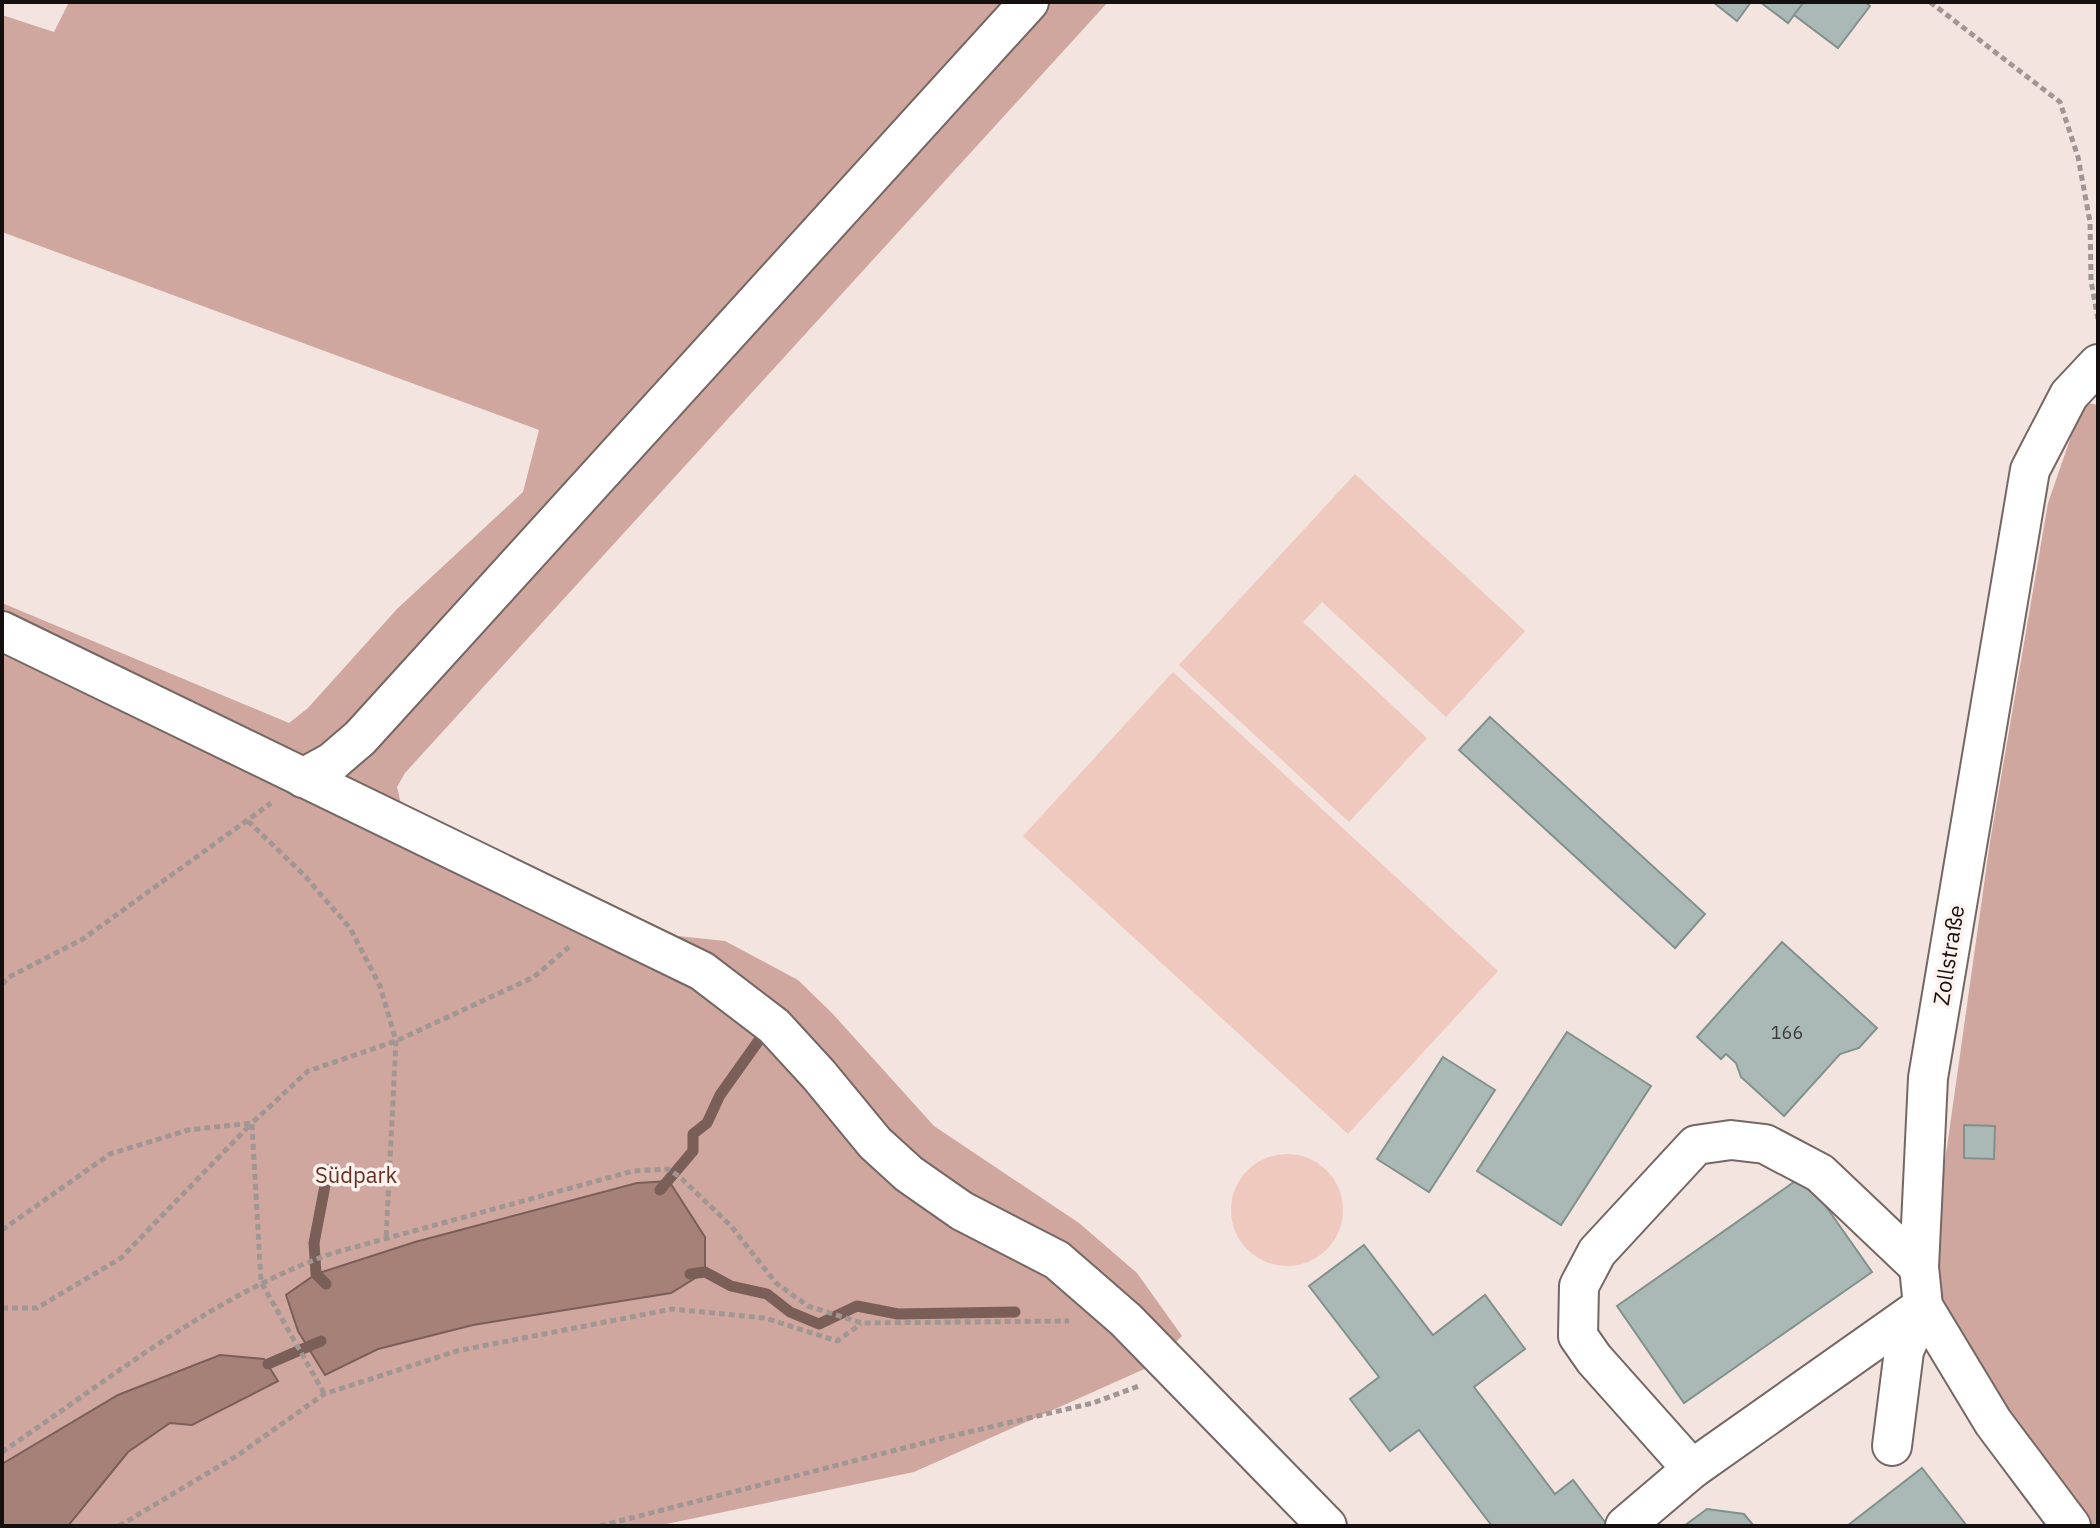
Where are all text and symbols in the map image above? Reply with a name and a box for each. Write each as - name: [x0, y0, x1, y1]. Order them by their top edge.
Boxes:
- street label: Zollstraße: [1926, 903, 1970, 1007]
- house number: 166: [1771, 1021, 1803, 1044]
- park label: Südpark: [315, 1160, 398, 1189]

